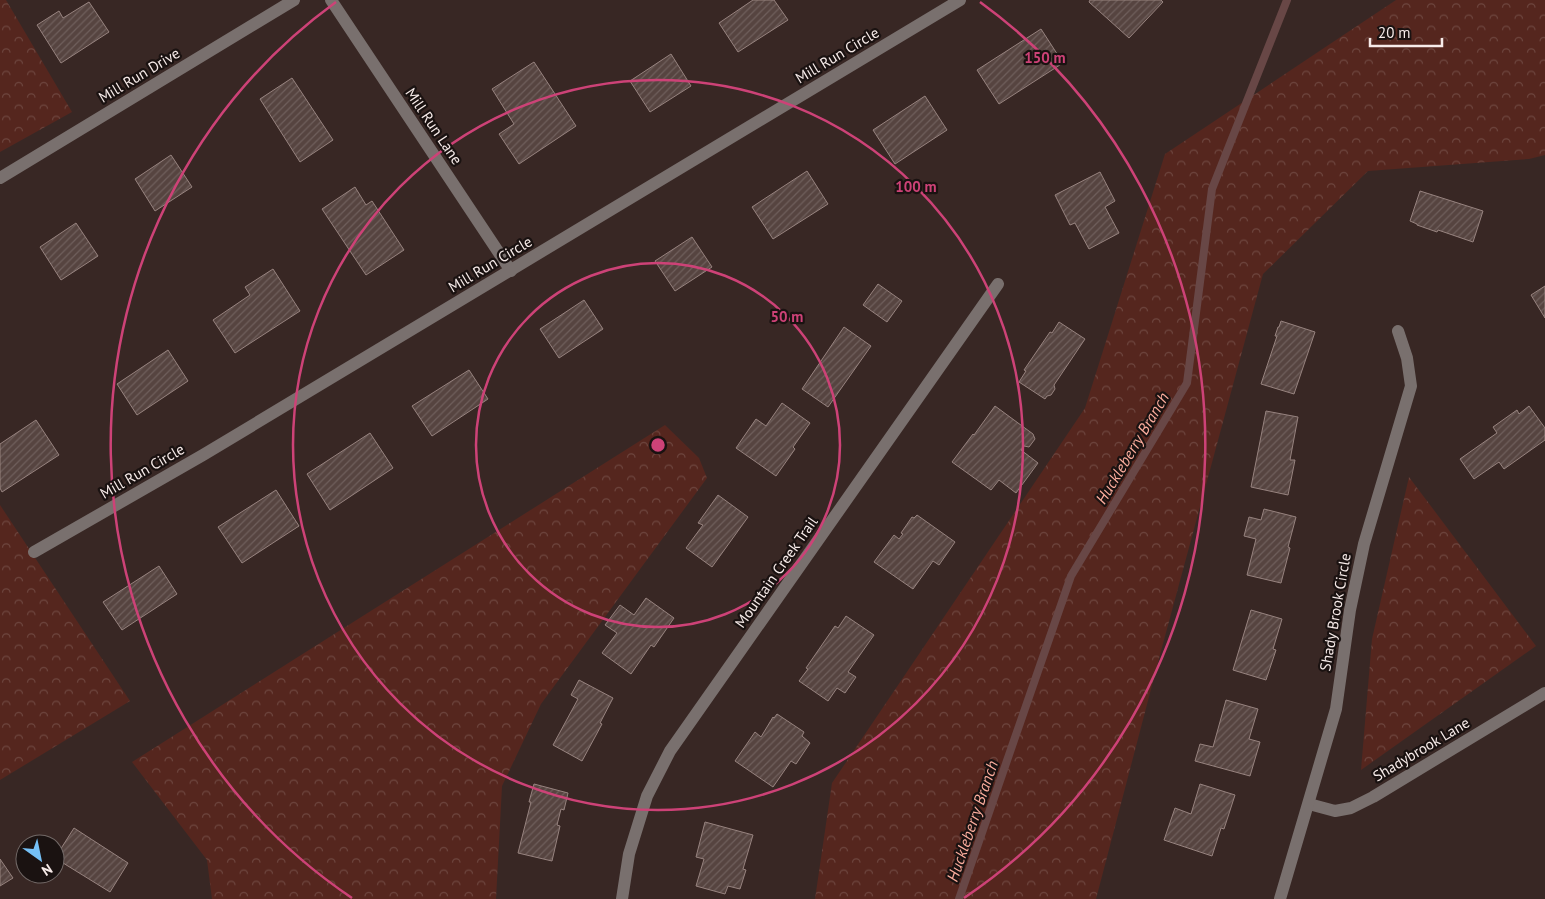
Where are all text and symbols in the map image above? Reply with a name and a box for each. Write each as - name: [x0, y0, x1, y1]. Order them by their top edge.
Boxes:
- scale bar: [1370, 15, 1442, 47]
- street label: Mill Run Circle: [792, 23, 882, 87]
- text: 20 m: [1378, 23, 1411, 42]
- street label: Mill Run Drive: [95, 43, 183, 107]
- text: 150 m: [1024, 48, 1066, 67]
- street label: Mill Run Lane: [401, 84, 467, 168]
- text: 100 m: [895, 177, 937, 196]
- street label: Mill Run Circle: [445, 232, 535, 296]
- text: 50 m: [771, 307, 803, 326]
- water label: Huckleberry Branch: [1091, 389, 1173, 507]
- centre of rings: [649, 436, 667, 454]
- street label: Mill Run Circle: [96, 439, 188, 503]
- street label: Mountain Creek Trail: [731, 512, 822, 631]
- street label: Shady Brook Circle: [1315, 552, 1355, 672]
- street label: Shadybrook Lane: [1369, 713, 1473, 785]
- water label: Huckleberry Branch: [942, 758, 1002, 884]
- north arrow: [15, 834, 65, 884]
- text: N: [38, 860, 56, 880]

